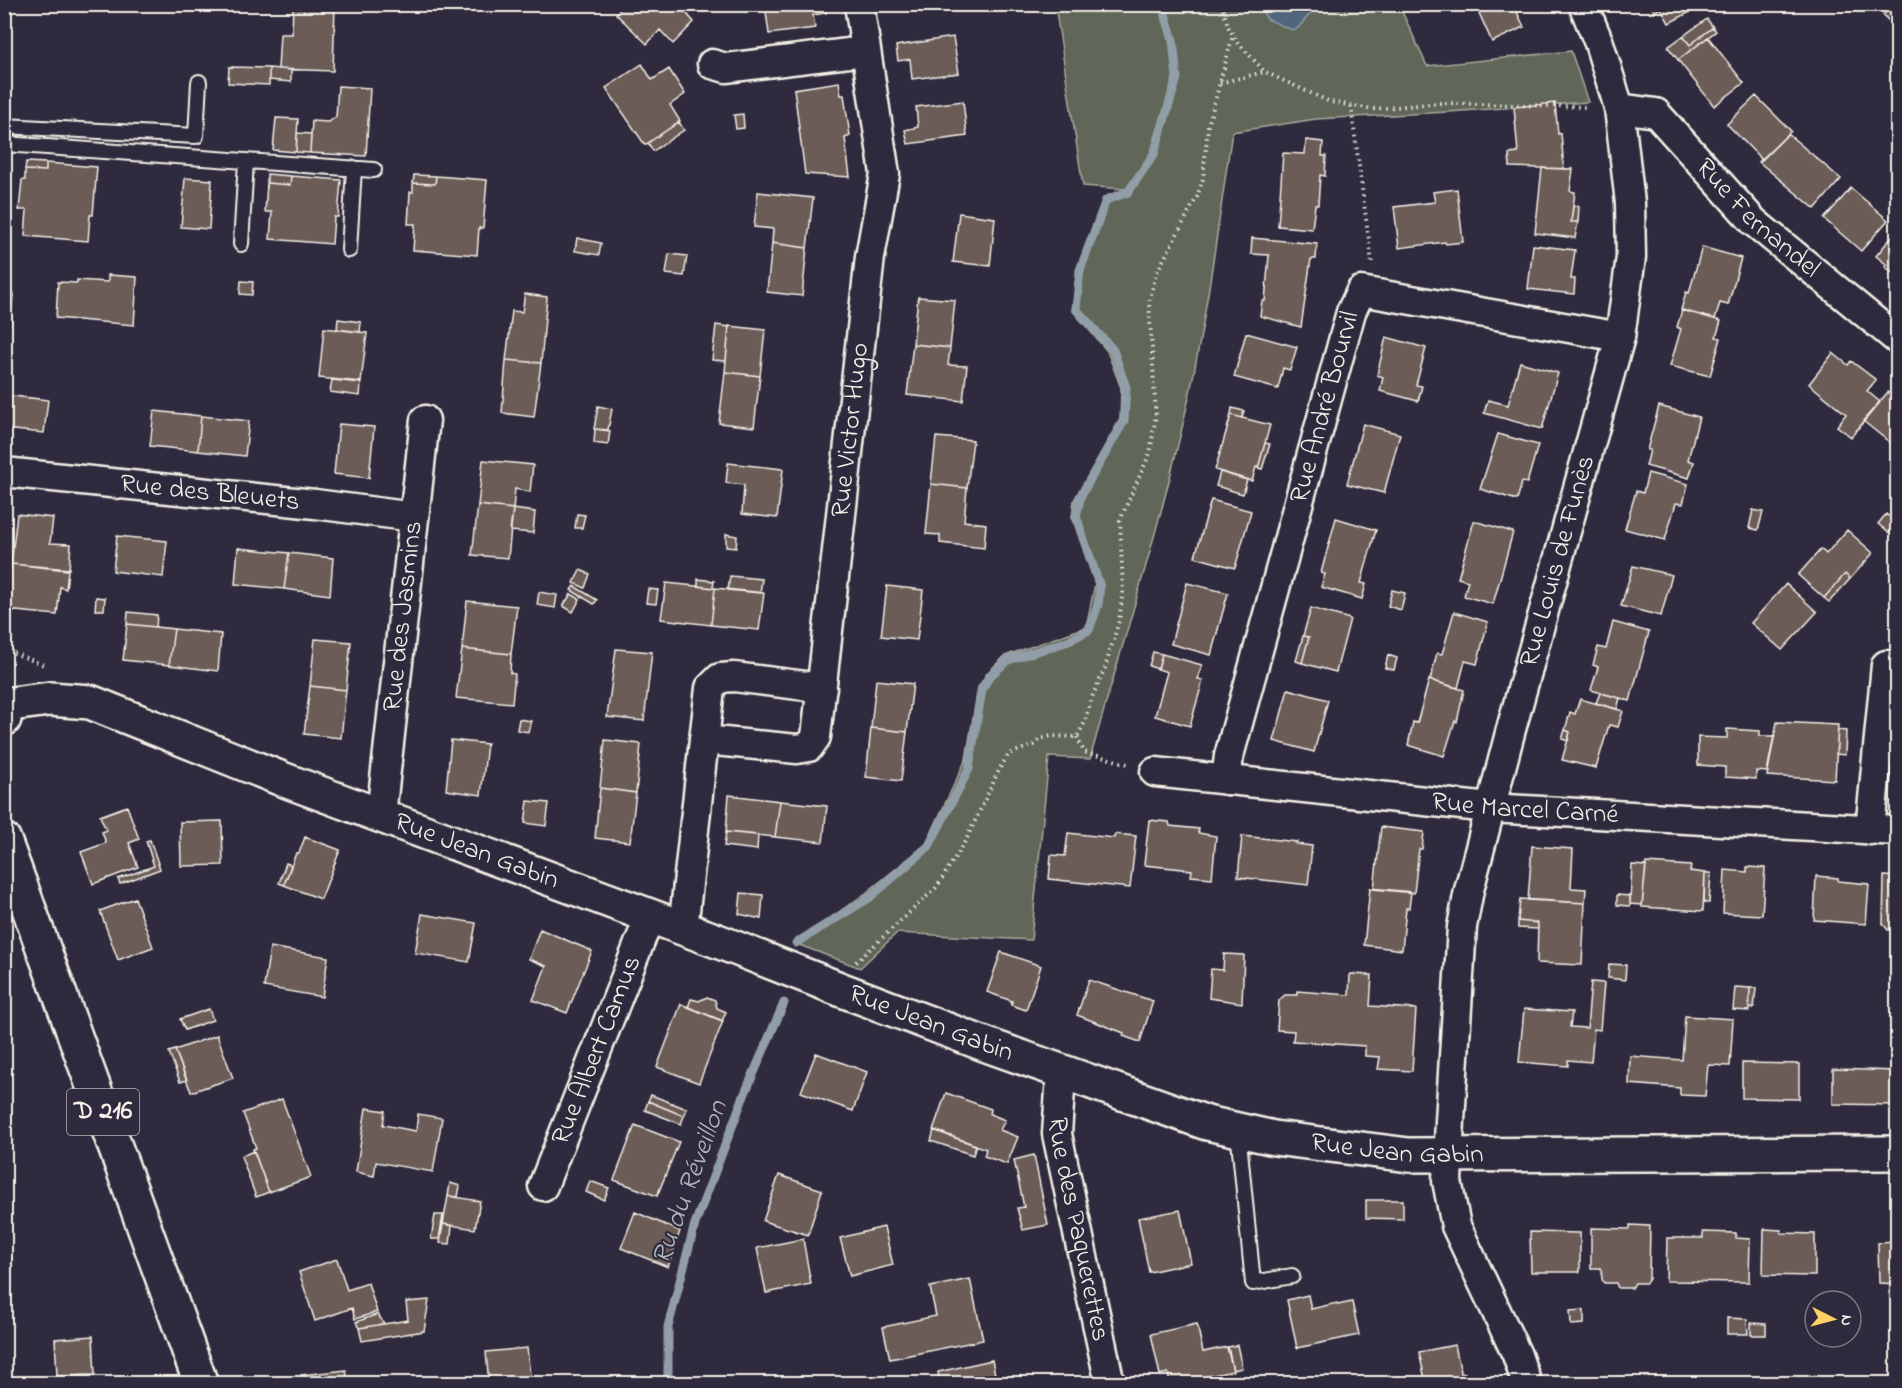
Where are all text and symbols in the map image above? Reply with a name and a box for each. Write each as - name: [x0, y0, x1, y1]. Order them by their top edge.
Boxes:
- street label: Rue Fernandel: [1686, 149, 1828, 288]
- street label: Rue André Bourvil: [1280, 307, 1370, 507]
- street label: Rue Victor Hugo: [821, 341, 880, 519]
- street label: Rue Louis de Funès: [1510, 451, 1606, 671]
- street label: Rue des Bleuets: [118, 465, 302, 522]
- street label: Rue des Jasmins: [373, 519, 433, 713]
- street label: Rue Marcel Carné: [1430, 782, 1620, 835]
- street label: Rue Jean Gabin: [389, 803, 565, 900]
- street label: Rue Albert Camus: [542, 950, 652, 1151]
- street label: Rue Jean Gabin: [843, 975, 1019, 1072]
- road number: D 216: [67, 1089, 139, 1135]
- water label: Ru du Réveillon: [642, 1094, 740, 1271]
- street label: Rue des Paquerettes: [1037, 1115, 1120, 1345]
- street label: Rue Jean Gabin: [1309, 1123, 1484, 1175]
- north arrow: [1803, 1289, 1863, 1349]
- text: N: [1833, 1314, 1858, 1327]

